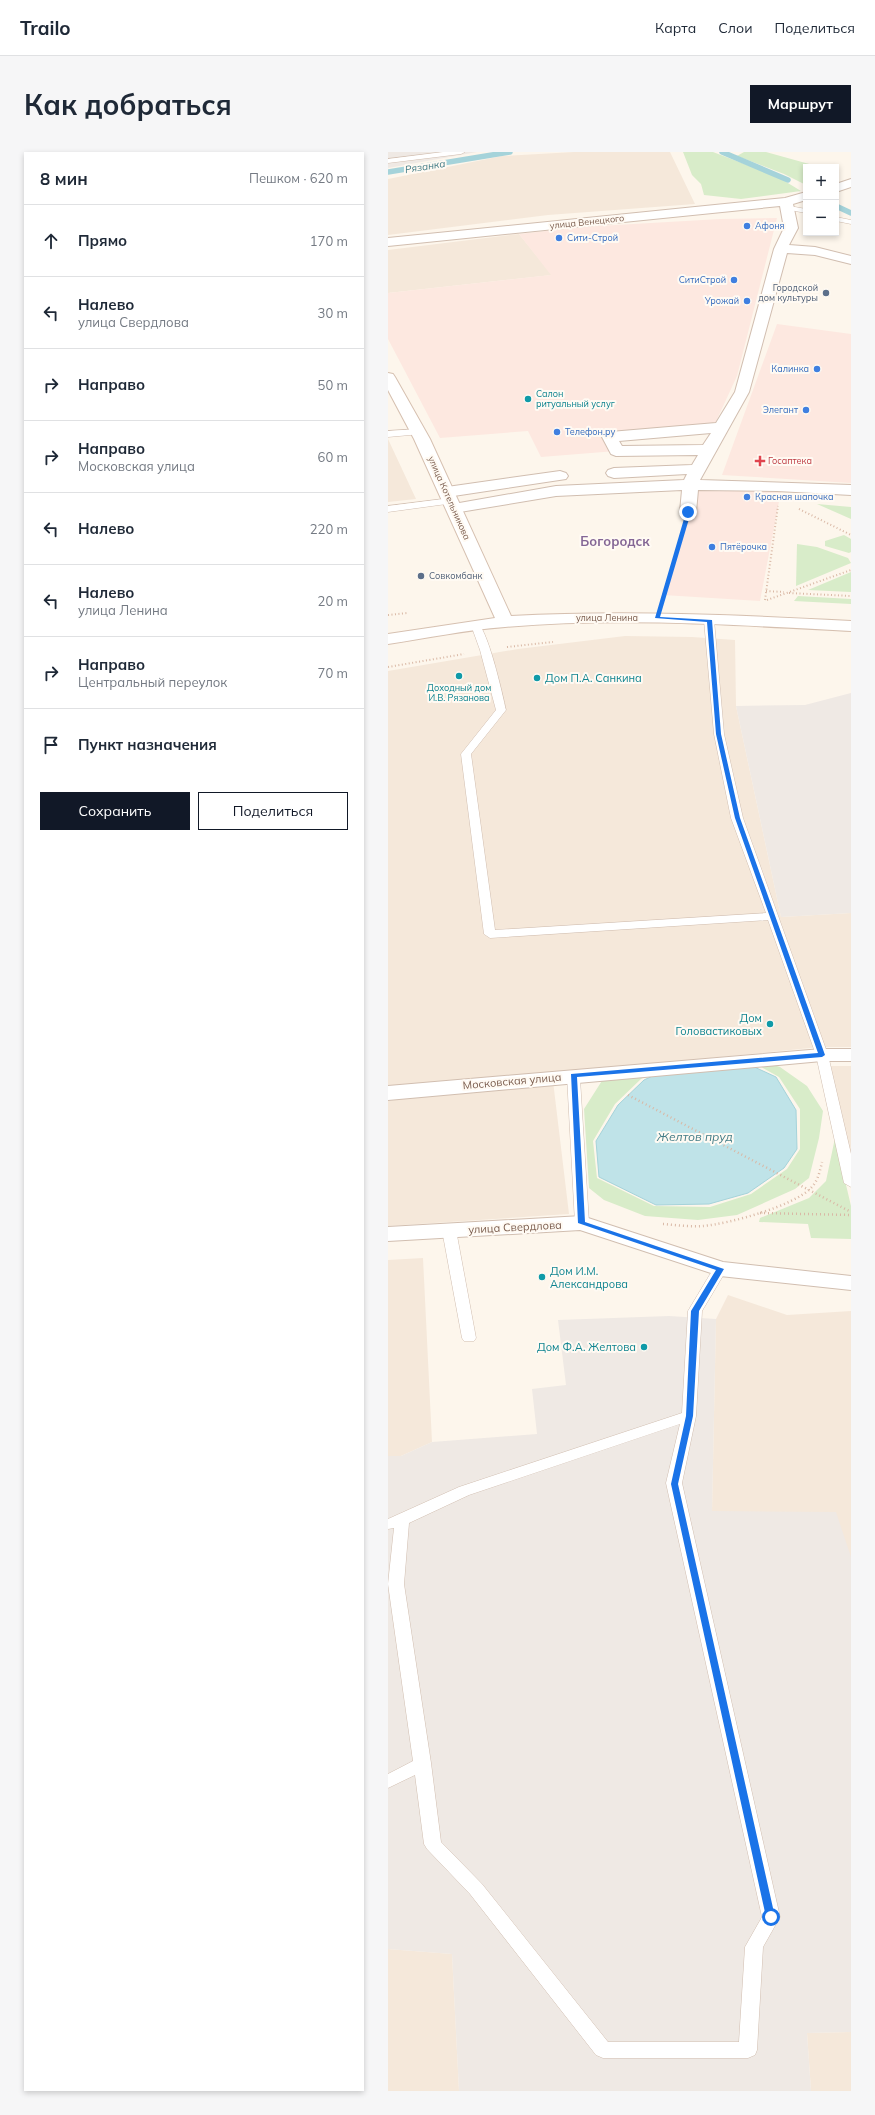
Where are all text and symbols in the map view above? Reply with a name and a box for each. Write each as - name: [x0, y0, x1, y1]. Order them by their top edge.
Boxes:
- text: Trailo: [20, 16, 71, 40]
- text: Карта: [655, 19, 696, 37]
- text: Слои: [718, 19, 753, 37]
- text: Поделиться: [775, 19, 855, 37]
- button: Маршрут: [750, 85, 851, 123]
- text: Как добраться: [24, 87, 232, 122]
- water label: Рязанка: [404, 157, 446, 176]
- map controls: [803, 164, 839, 236]
- button: +: [803, 164, 839, 200]
- text: 8 мин: [40, 168, 88, 189]
- text: Пешком · 620 m: [249, 170, 348, 186]
- button: −: [803, 200, 839, 236]
- street label: улица Венецкого: [549, 212, 625, 232]
- place label: Афоня: [755, 220, 785, 231]
- marker: Афоня: [742, 221, 752, 231]
- icon: ahead: [40, 230, 62, 252]
- text: Прямо: [78, 231, 127, 250]
- place label: Сити-Строй: [567, 232, 618, 243]
- text: 170 m: [310, 233, 348, 249]
- marker: Сити-Строй: [554, 233, 564, 243]
- place label: СитиСтрой: [679, 274, 726, 285]
- marker: СитиСтрой: [729, 275, 739, 285]
- place label: Городской дом культуры: [758, 282, 818, 304]
- marker: Городской дом культуры: [821, 288, 831, 298]
- text: Налево: [78, 295, 134, 314]
- place label: Урожай: [704, 295, 739, 306]
- marker: Урожай: [742, 296, 752, 306]
- icon: left: [40, 302, 62, 324]
- text: 30 m: [318, 305, 348, 321]
- text: улица Свердлова: [78, 314, 189, 330]
- place label: Калинка: [771, 363, 809, 374]
- marker: Калинка: [812, 364, 822, 374]
- icon: right: [40, 374, 62, 396]
- text: Направо: [78, 375, 145, 394]
- text: 50 m: [318, 377, 348, 393]
- place label: Салон ритуальный услуг: [536, 388, 615, 410]
- marker: Салон ритуальный услуг: [523, 394, 533, 404]
- place label: Элегант: [763, 404, 799, 415]
- marker: Элегант: [801, 405, 811, 415]
- place label: Телефон.ру: [565, 426, 615, 438]
- marker: Телефон.ру: [552, 427, 562, 437]
- text: Направо: [78, 439, 145, 458]
- icon: right: [40, 446, 62, 468]
- text: 60 m: [318, 449, 348, 465]
- street label: улица Котельникова: [425, 454, 473, 542]
- place label: Госаптека: [768, 455, 812, 466]
- marker: Госаптека: [755, 456, 765, 466]
- text: Московская улица: [78, 458, 195, 474]
- place label: Красная шапочка: [755, 491, 833, 502]
- marker: Красная шапочка: [742, 492, 752, 502]
- route end: [679, 503, 697, 521]
- icon: left: [40, 518, 62, 540]
- text: Налево: [78, 519, 134, 538]
- text: 220 m: [310, 521, 348, 537]
- district label: Богородск: [580, 533, 650, 549]
- place label: Пятёрочка: [720, 541, 767, 552]
- marker: Пятёрочка: [707, 542, 717, 552]
- place label: Совкомбанк: [429, 570, 483, 581]
- marker: Совкомбанк: [416, 571, 426, 581]
- text: Налево: [78, 583, 134, 602]
- icon: left: [40, 590, 62, 612]
- text: 20 m: [318, 593, 348, 609]
- text: улица Ленина: [78, 602, 168, 618]
- street label: улица Ленина: [576, 612, 638, 624]
- text: Направо: [78, 655, 145, 674]
- icon: right: [40, 662, 62, 684]
- text: 70 m: [318, 665, 348, 681]
- marker: Доходный дом И.В. Рязанова: [454, 671, 464, 681]
- place label: Дом П.А. Санкина: [545, 671, 642, 685]
- marker: Дом П.А. Санкина: [532, 673, 542, 683]
- text: Центральный переулок: [78, 674, 227, 690]
- place label: Доходный дом И.В. Рязанова: [427, 682, 491, 703]
- icon: arrive: [40, 734, 62, 756]
- text: Пункт назначения: [78, 735, 217, 754]
- button: Сохранить: [40, 792, 190, 830]
- button: Поделиться: [198, 792, 348, 830]
- place label: Дом Головастиковых: [676, 1011, 762, 1038]
- marker: Дом Головастиковых: [765, 1019, 775, 1029]
- street label: Московская улица: [462, 1070, 562, 1092]
- water label: Желтов пруд: [656, 1129, 733, 1144]
- street label: улица Свердлова: [468, 1218, 562, 1236]
- place label: Дом И.М. Александрова: [550, 1264, 628, 1291]
- marker: Дом И.М. Александрова: [537, 1272, 547, 1282]
- place label: Дом Ф.А. Желтова: [537, 1340, 636, 1354]
- marker: Дом Ф.А. Желтова: [639, 1342, 649, 1352]
- route start: [762, 1908, 780, 1926]

